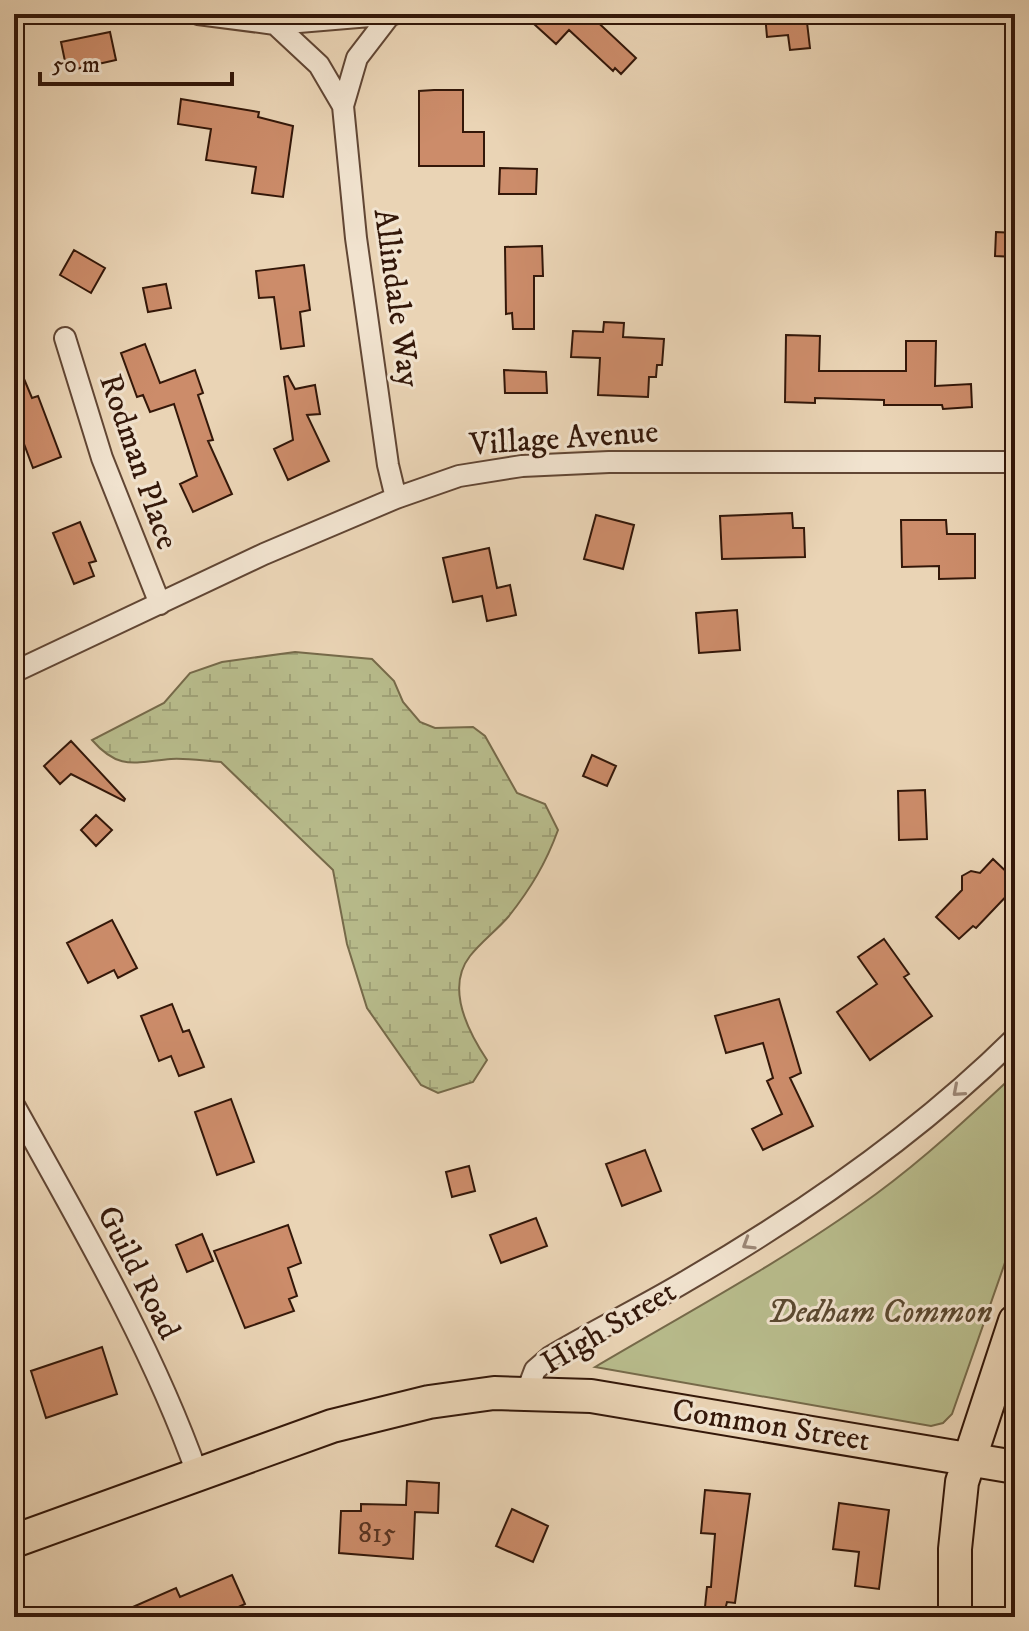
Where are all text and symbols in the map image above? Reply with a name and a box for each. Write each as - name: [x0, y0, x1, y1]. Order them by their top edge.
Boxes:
- scale bar: [40, 36, 232, 86]
- text: 50 m: [52, 50, 100, 80]
- street label: Allindale Way: [364, 206, 428, 391]
- street label: Rodman Place: [89, 369, 187, 555]
- street label: Village Avenue: [467, 412, 660, 466]
- one-way arrow: [952, 1081, 967, 1095]
- street label: Guild Road: [87, 1199, 189, 1347]
- one-way arrow: [742, 1235, 757, 1250]
- street label: High Street: [534, 1272, 684, 1384]
- park label: Dedham Common: [768, 1293, 992, 1333]
- street label: Common Street: [669, 1391, 873, 1461]
- house number: 815: [358, 1516, 396, 1551]

